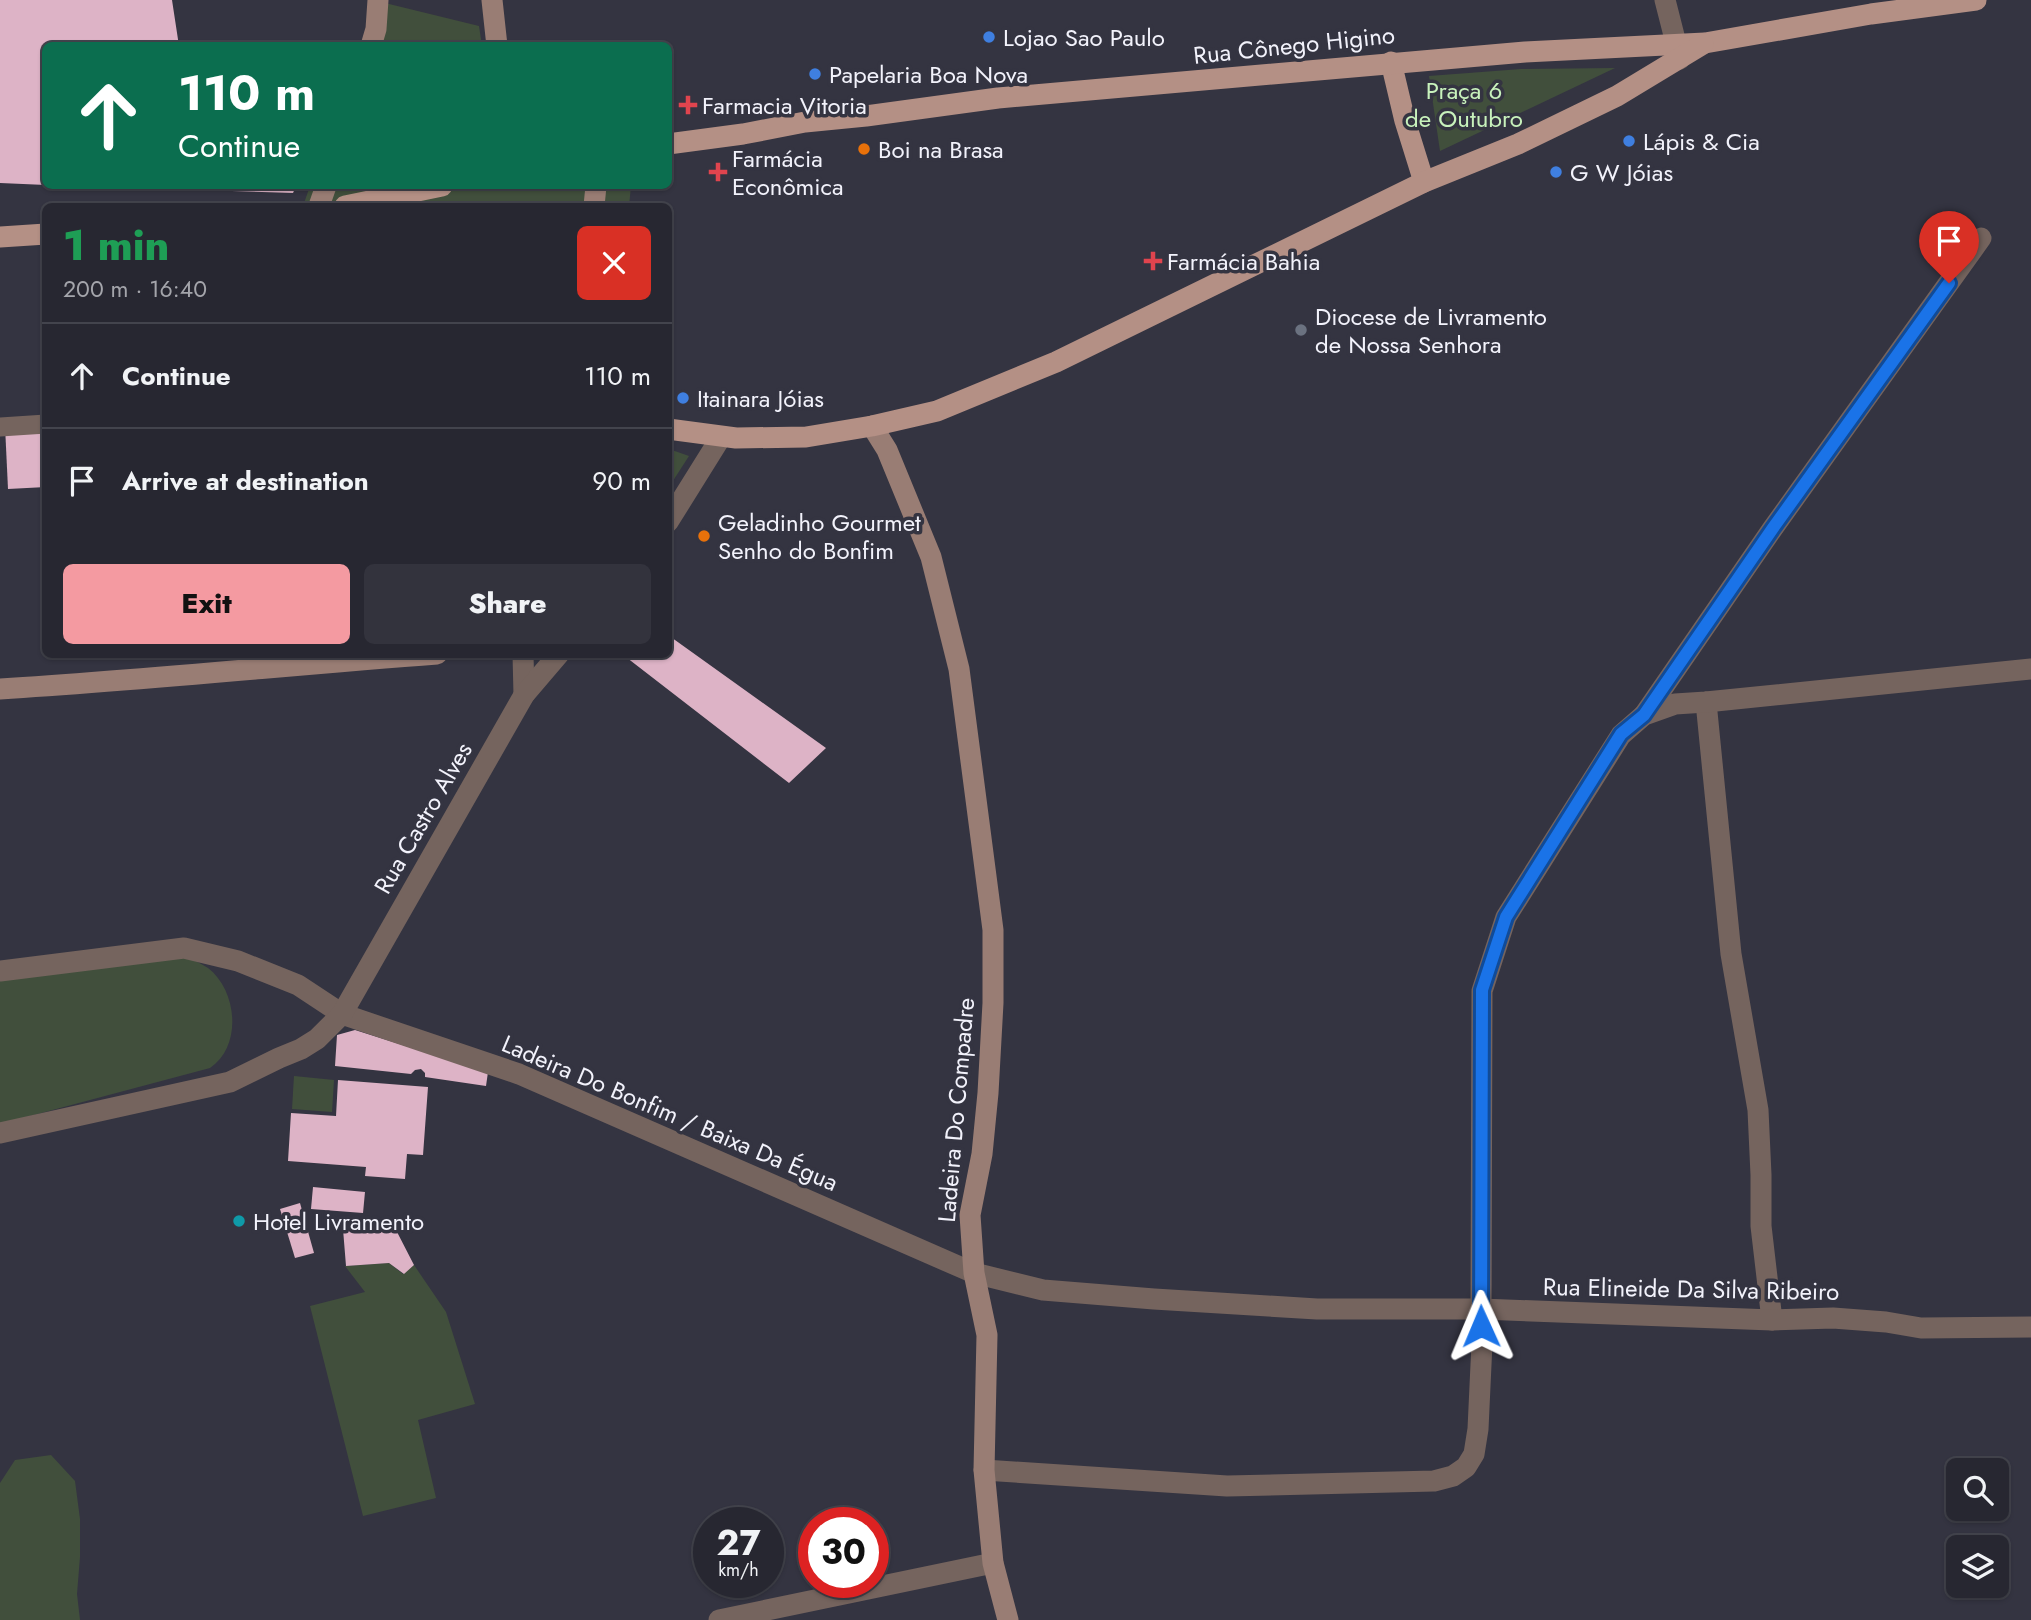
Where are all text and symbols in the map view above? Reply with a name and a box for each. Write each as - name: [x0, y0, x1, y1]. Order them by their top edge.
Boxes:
- street label: Rua Cônego Higino: [1192, 17, 1396, 73]
- place label: Lojao Sao Paulo: [1003, 20, 1165, 55]
- marker: Lojao Sao Paulo: [981, 29, 997, 45]
- place label: Papelaria Boa Nova: [829, 57, 1028, 92]
- text: 110 m: [178, 58, 315, 128]
- marker: Papelaria Boa Nova: [807, 66, 823, 82]
- icon: ahead: [63, 70, 154, 161]
- park label: Praça 6 de Outubro: [1405, 73, 1523, 136]
- place label: Farmacia Vitoria: [702, 88, 867, 123]
- marker: Farmacia Vitoria: [680, 97, 696, 113]
- text: Continue: [178, 123, 300, 169]
- place label: Lápis & Cia: [1643, 124, 1760, 159]
- place label: Boi na Brasa: [878, 132, 1004, 167]
- marker: Lápis & Cia: [1621, 133, 1637, 149]
- place label: Farmácia Econômica: [732, 141, 843, 204]
- marker: Boi na Brasa: [856, 141, 872, 157]
- place label: G W Jóias: [1570, 155, 1673, 190]
- marker: Farmácia Econômica: [710, 164, 726, 180]
- marker: G W Jóias: [1548, 164, 1564, 180]
- pin: [1919, 211, 1979, 283]
- text: 1 min: [63, 215, 169, 276]
- icon: arrive: [1930, 222, 1968, 260]
- button: close: [577, 226, 651, 300]
- place label: Farmácia Bahia: [1167, 244, 1320, 279]
- marker: Farmácia Bahia: [1145, 253, 1161, 269]
- text: 200 m · 16:40: [63, 272, 207, 306]
- place label: Diocese de Livramento de Nossa Senhora: [1315, 299, 1547, 362]
- marker: Diocese de Livramento de Nossa Senhora: [1293, 322, 1309, 338]
- icon: ahead: [63, 357, 101, 395]
- text: Continue: [122, 357, 231, 395]
- text: 110 m: [584, 357, 651, 395]
- place label: Itainara Jóias: [697, 381, 824, 416]
- marker: Itainara Jóias: [675, 390, 691, 406]
- icon: arrive: [63, 462, 101, 500]
- text: Arrive at destination: [122, 462, 369, 500]
- text: 90 m: [592, 462, 651, 500]
- place label: Geladinho Gourmet Senho do Bonfim: [718, 505, 921, 568]
- marker: Geladinho Gourmet Senho do Bonfim: [696, 528, 712, 544]
- button: Exit: [63, 564, 350, 644]
- button: Share: [364, 564, 651, 644]
- street label: Rua Castro Alves: [365, 736, 481, 900]
- street label: Ladeira Do Compadre: [929, 996, 983, 1224]
- street label: Ladeira Do Bonfim / Baixa Da Égua: [497, 1026, 843, 1200]
- place label: Hotel Livramento: [253, 1204, 424, 1239]
- marker: Hotel Livramento: [231, 1213, 247, 1229]
- street label: Rua Elineide Da Silva Ribeiro: [1543, 1269, 1839, 1309]
- position arrow: [1444, 1289, 1518, 1363]
- map controls: [1946, 1458, 2009, 1598]
- button: search: [1946, 1458, 2009, 1521]
- speed limit sign: 30: [798, 1507, 889, 1598]
- text: 27: [716, 1518, 761, 1568]
- button: layers: [1946, 1535, 2009, 1598]
- text: km/h: [718, 1557, 759, 1583]

